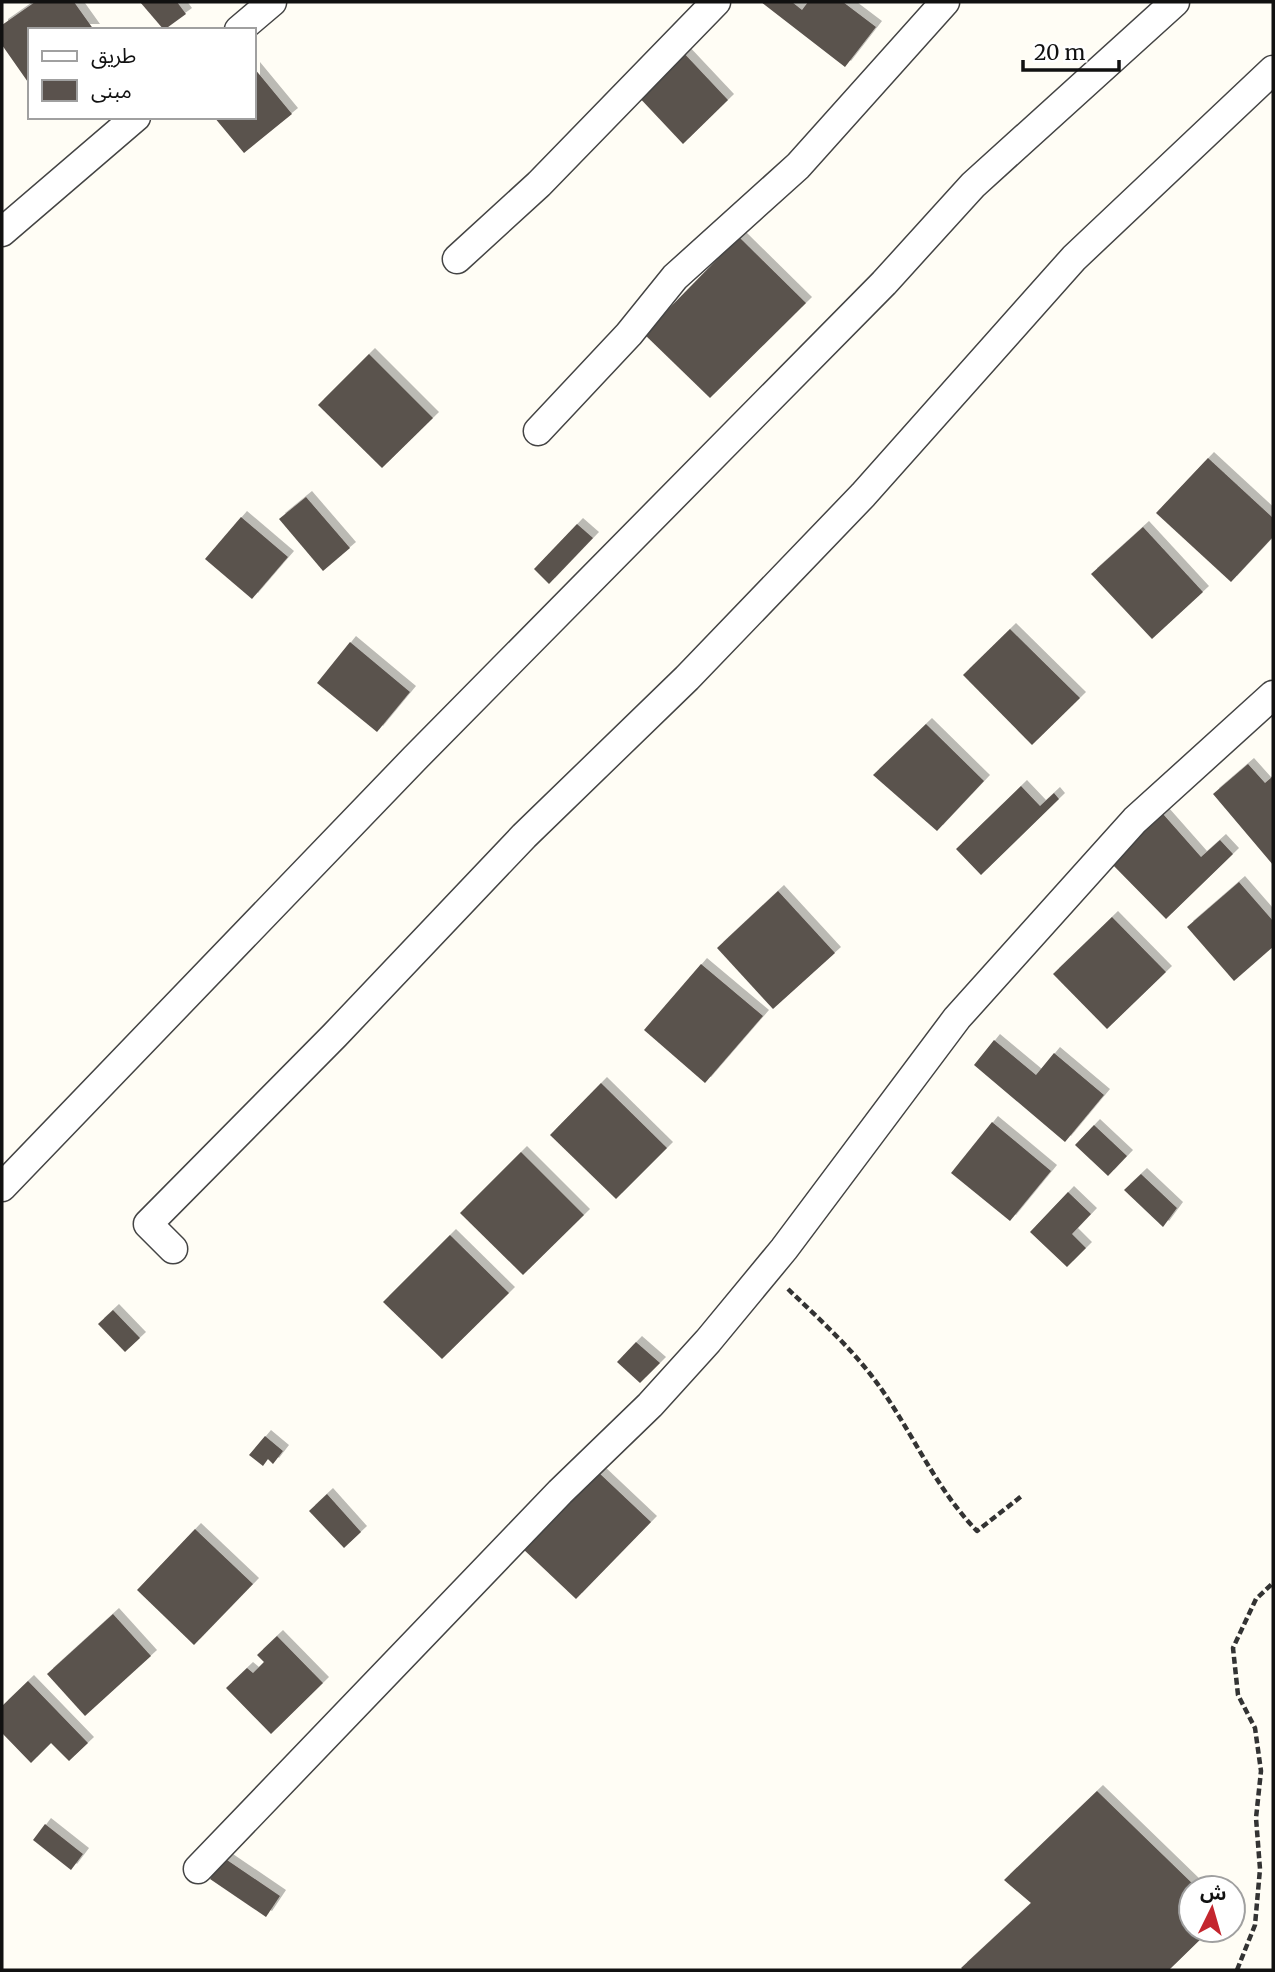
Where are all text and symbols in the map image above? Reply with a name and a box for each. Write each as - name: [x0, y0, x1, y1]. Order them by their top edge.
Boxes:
- legend: [28, 28, 256, 119]
- scale bar: [1023, 28, 1119, 72]
- text: 20 m: [1034, 39, 1086, 66]
- text: طريق: [91, 42, 136, 69]
- text: مبنى: [91, 77, 132, 104]
- north arrow: [1177, 1874, 1247, 1944]
- text: ش: [1199, 1879, 1227, 1905]

